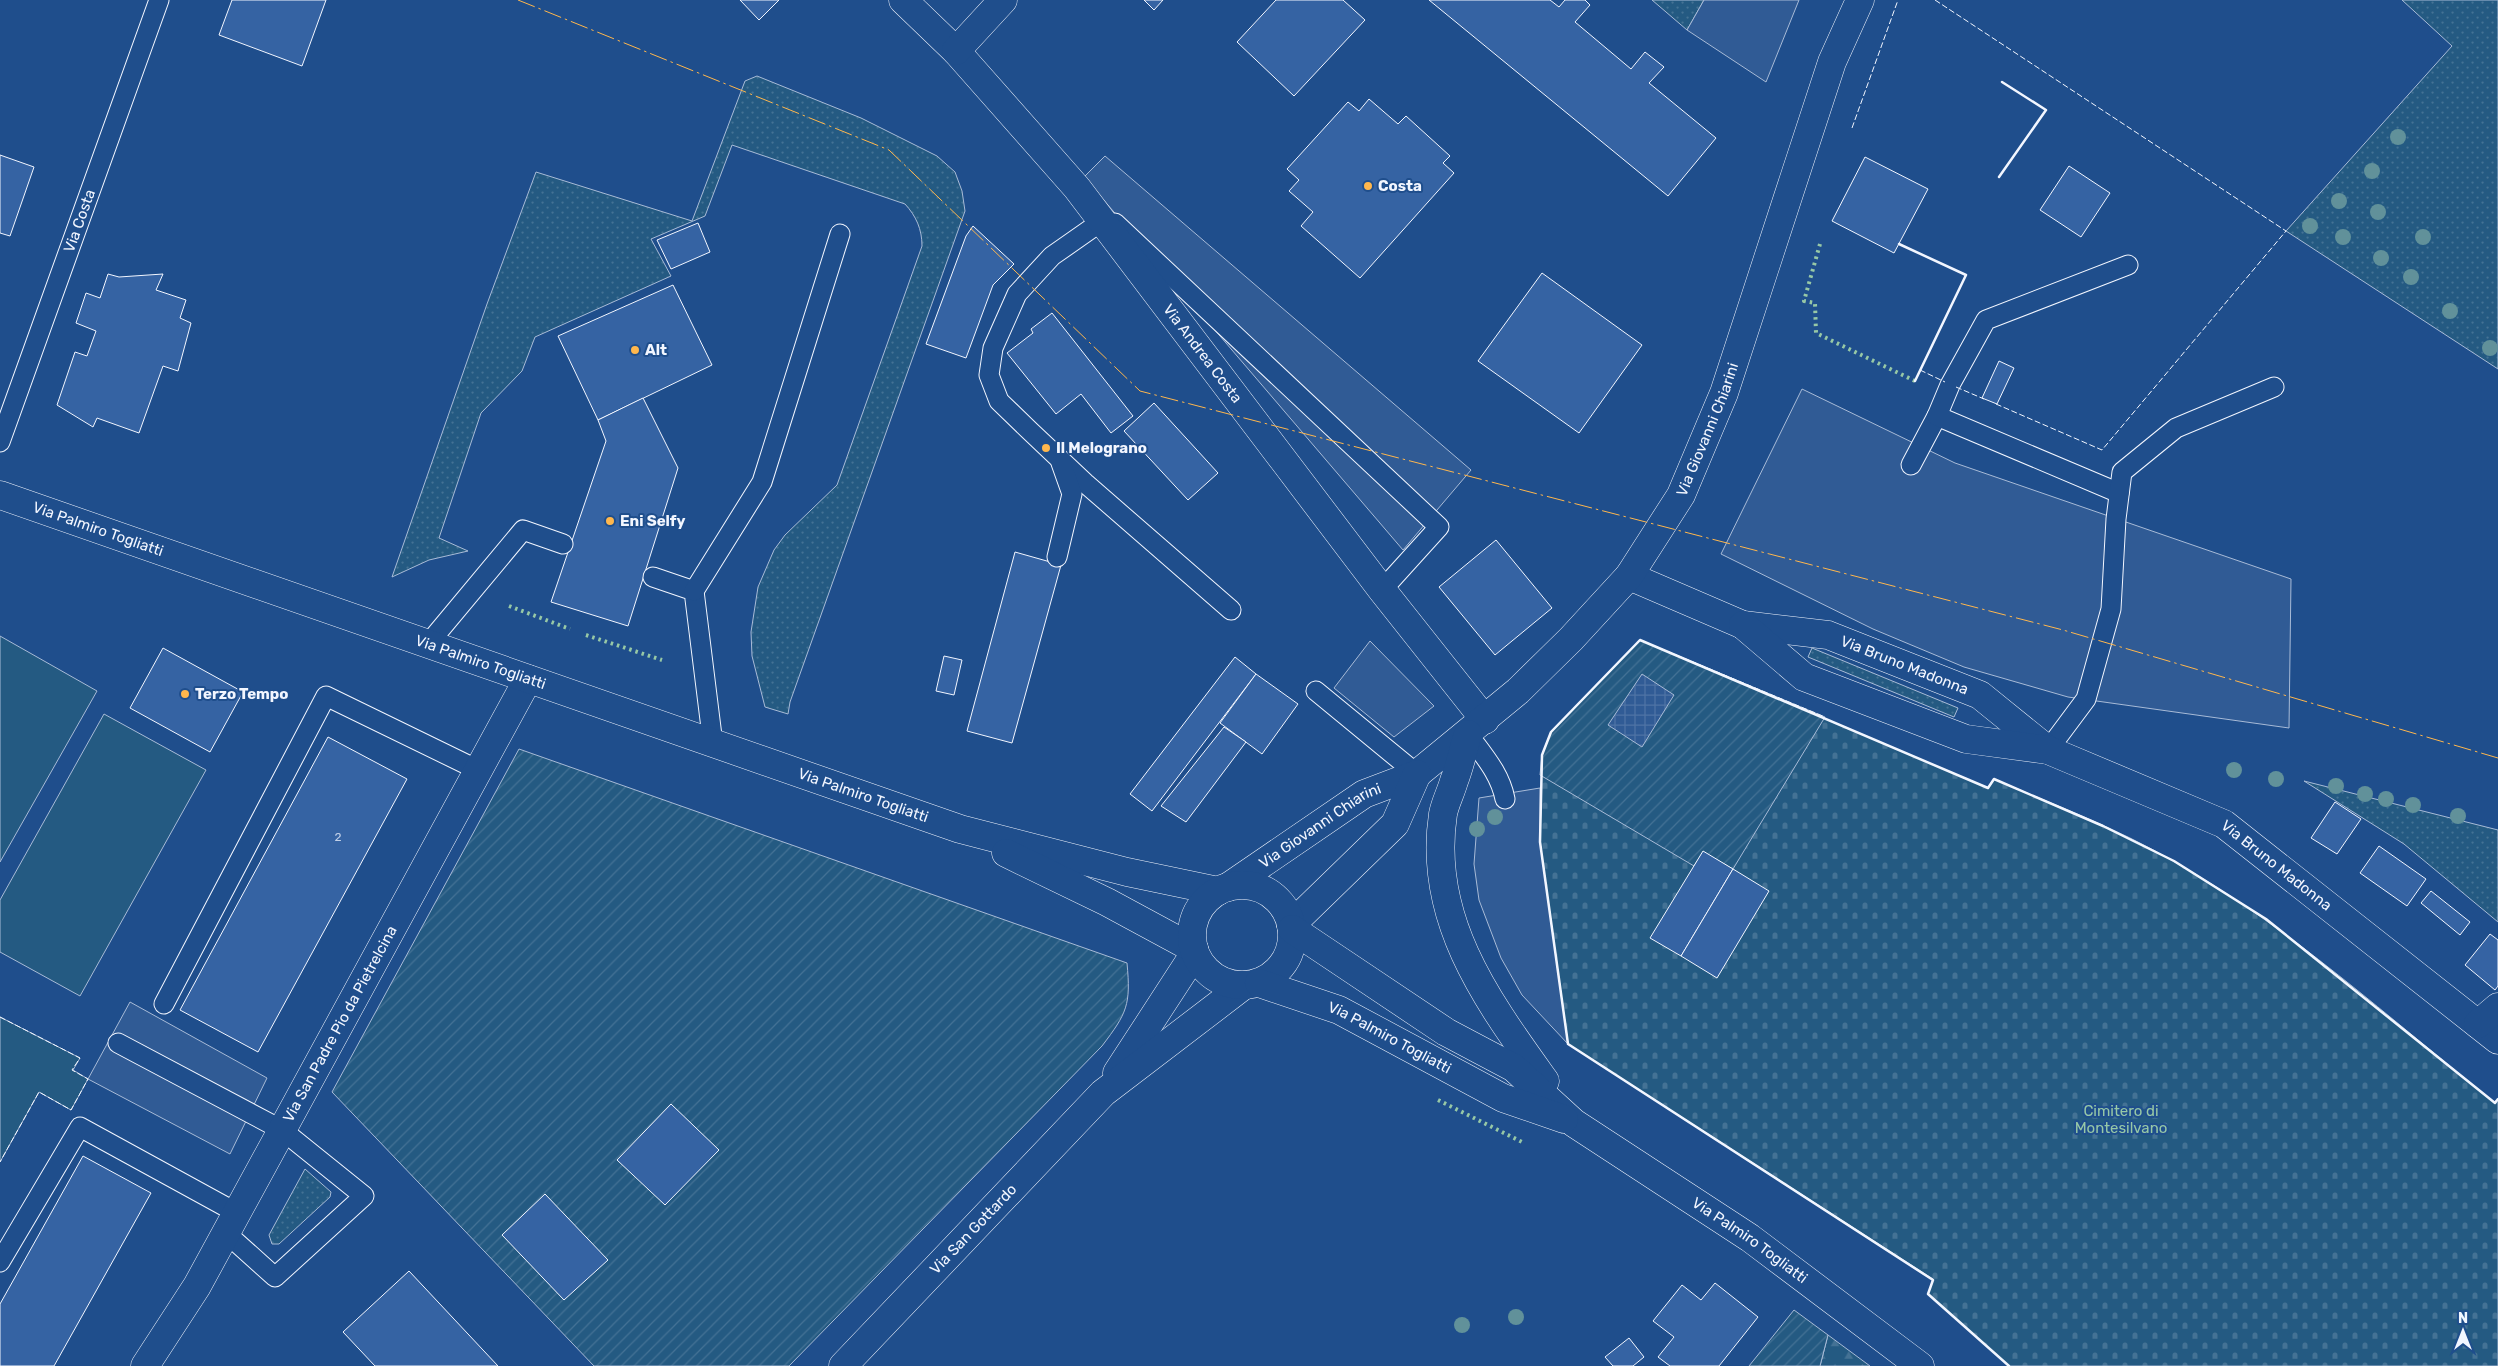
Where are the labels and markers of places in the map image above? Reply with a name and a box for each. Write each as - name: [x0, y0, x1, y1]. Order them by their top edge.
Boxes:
- place label: Costa: [1378, 177, 1422, 195]
- marker: Costa: [1362, 180, 1374, 192]
- place label: Alt: [645, 341, 667, 359]
- marker: Alt: [629, 344, 641, 356]
- place label: Il Melograno: [1056, 439, 1147, 457]
- marker: Il Melograno: [1040, 442, 1052, 454]
- place label: Eni Selfy: [620, 512, 686, 530]
- marker: Eni Selfy: [604, 515, 616, 527]
- place label: Terzo Tempo: [195, 685, 289, 703]
- marker: Terzo Tempo: [179, 688, 191, 700]

